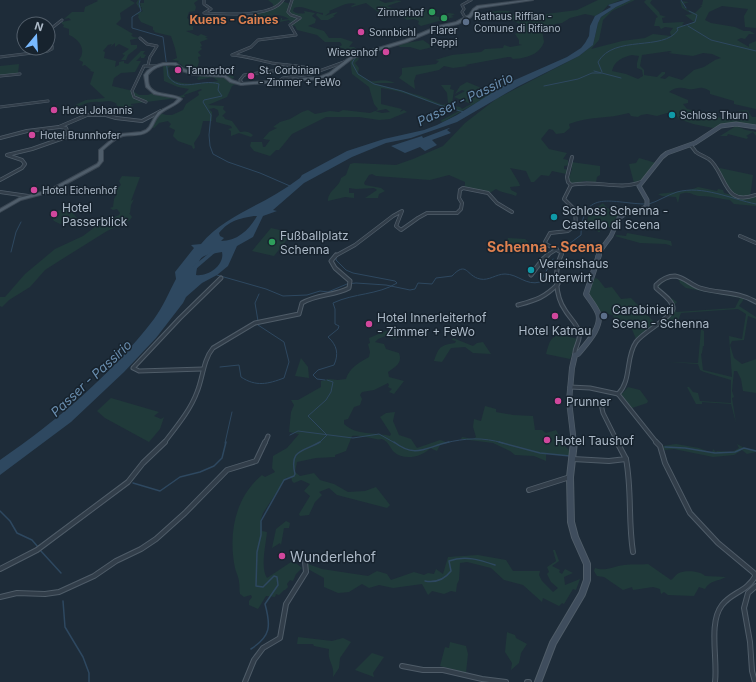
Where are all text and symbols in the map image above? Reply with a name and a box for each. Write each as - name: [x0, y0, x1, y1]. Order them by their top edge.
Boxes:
- place label: Zirmerhof: [377, 6, 424, 18]
- marker: Zirmerhof: [427, 7, 437, 17]
- place label: Rathaus Riffian - Comune di Rifiano: [474, 10, 560, 34]
- district label: Kuens - Caines: [190, 12, 279, 27]
- marker: Flarer Peppi: [439, 13, 449, 23]
- north arrow: [16, 16, 56, 56]
- marker: Rathaus Riffian - Comune di Rifiano: [461, 17, 471, 27]
- text: N: [33, 19, 45, 34]
- place label: Flarer Peppi: [430, 24, 458, 48]
- place label: Sonnbichl: [369, 26, 416, 38]
- marker: Sonnbichl: [356, 27, 366, 37]
- place label: Wiesenhof: [327, 46, 378, 58]
- marker: Wiesenhof: [381, 47, 391, 57]
- place label: Tannerhof: [186, 64, 235, 76]
- place label: St. Corbinian - Zimmer + FeWo: [259, 64, 341, 88]
- marker: Tannerhof: [173, 65, 183, 75]
- water label: Passer - Passirio: [414, 69, 516, 129]
- marker: St. Corbinian - Zimmer + FeWo: [246, 71, 256, 81]
- place label: Hotel Johannis: [62, 104, 132, 116]
- marker: Hotel Johannis: [49, 105, 59, 115]
- place label: Schloss Thurn: [680, 109, 748, 121]
- marker: Schloss Thurn: [667, 110, 677, 120]
- place label: Hotel Brunnhofer: [40, 129, 121, 141]
- marker: Hotel Brunnhofer: [27, 130, 37, 140]
- place label: Hotel Eichenhof: [42, 184, 117, 196]
- marker: Hotel Eichenhof: [29, 185, 39, 195]
- place label: Hotel Passerblick: [62, 200, 128, 229]
- place label: Schloss Schenna - Castello di Scena: [562, 203, 668, 232]
- marker: Hotel Passerblick: [49, 209, 59, 219]
- marker: Schloss Schenna - Castello di Scena: [549, 212, 559, 222]
- place label: Fußballplatz Schenna: [280, 228, 349, 257]
- marker: Fußballplatz Schenna: [267, 237, 277, 247]
- district label: Schenna - Scena: [487, 238, 603, 255]
- place label: Vereinshaus Unterwirt: [539, 256, 609, 285]
- marker: Vereinshaus Unterwirt: [526, 265, 536, 275]
- place label: Carabinieri Scena - Schenna: [612, 302, 709, 331]
- place label: Hotel Innerleiterhof - Zimmer + FeWo: [377, 310, 487, 339]
- marker: Hotel Katnau: [550, 311, 560, 321]
- marker: Carabinieri Scena - Schenna: [599, 311, 609, 321]
- marker: Hotel Innerleiterhof - Zimmer + FeWo: [364, 319, 374, 329]
- place label: Hotel Katnau: [519, 323, 591, 338]
- water label: Passer - Passirio: [47, 336, 135, 420]
- place label: Prunner: [566, 394, 611, 409]
- marker: Prunner: [553, 396, 563, 406]
- place label: Hotel Taushof: [555, 433, 635, 448]
- marker: Hotel Taushof: [542, 435, 552, 445]
- place label: Wunderlehof: [290, 548, 376, 565]
- marker: Wunderlehof: [277, 551, 287, 561]

